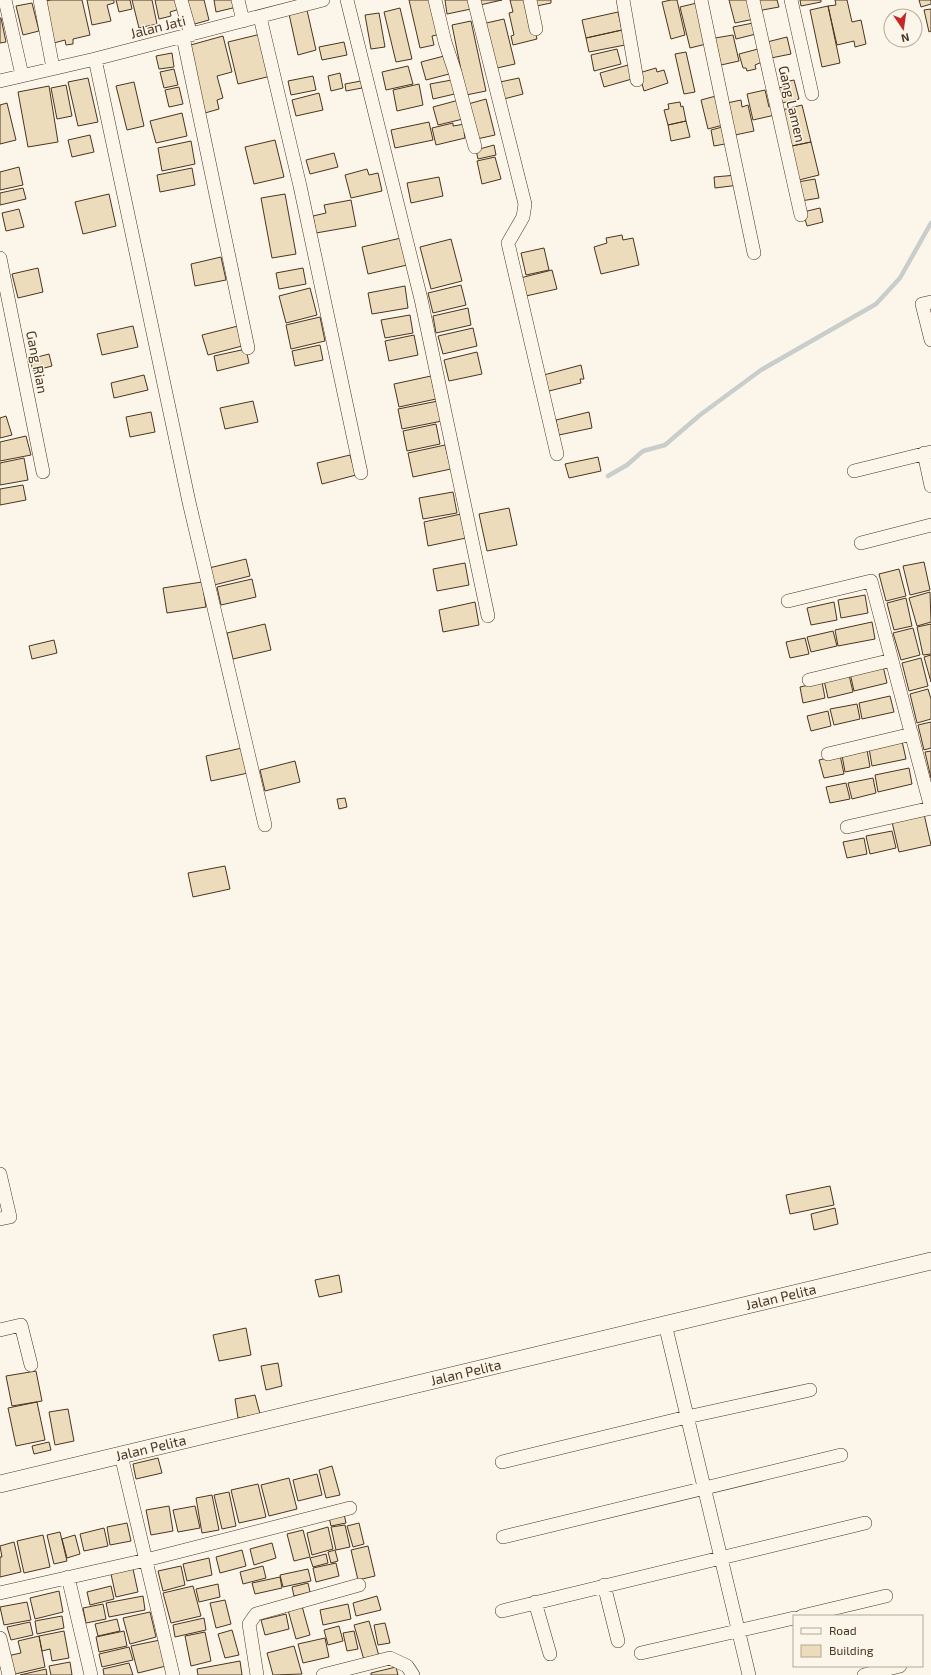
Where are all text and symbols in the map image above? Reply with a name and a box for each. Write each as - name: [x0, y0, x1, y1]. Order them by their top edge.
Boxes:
- north arrow: [883, 8, 923, 48]
- street label: Jalan Jati: [128, 11, 187, 42]
- text: N: [900, 31, 911, 45]
- street label: Gang Lamen: [775, 64, 810, 144]
- street label: Gang Rian: [23, 329, 52, 395]
- street label: Jalan Pelita: [744, 1280, 818, 1313]
- street label: Jalan Pelita: [429, 1355, 503, 1389]
- street label: Jalan Pelita: [114, 1431, 188, 1464]
- legend: [793, 1615, 923, 1667]
- text: Road: [829, 1623, 857, 1637]
- text: Building: [829, 1643, 874, 1657]

